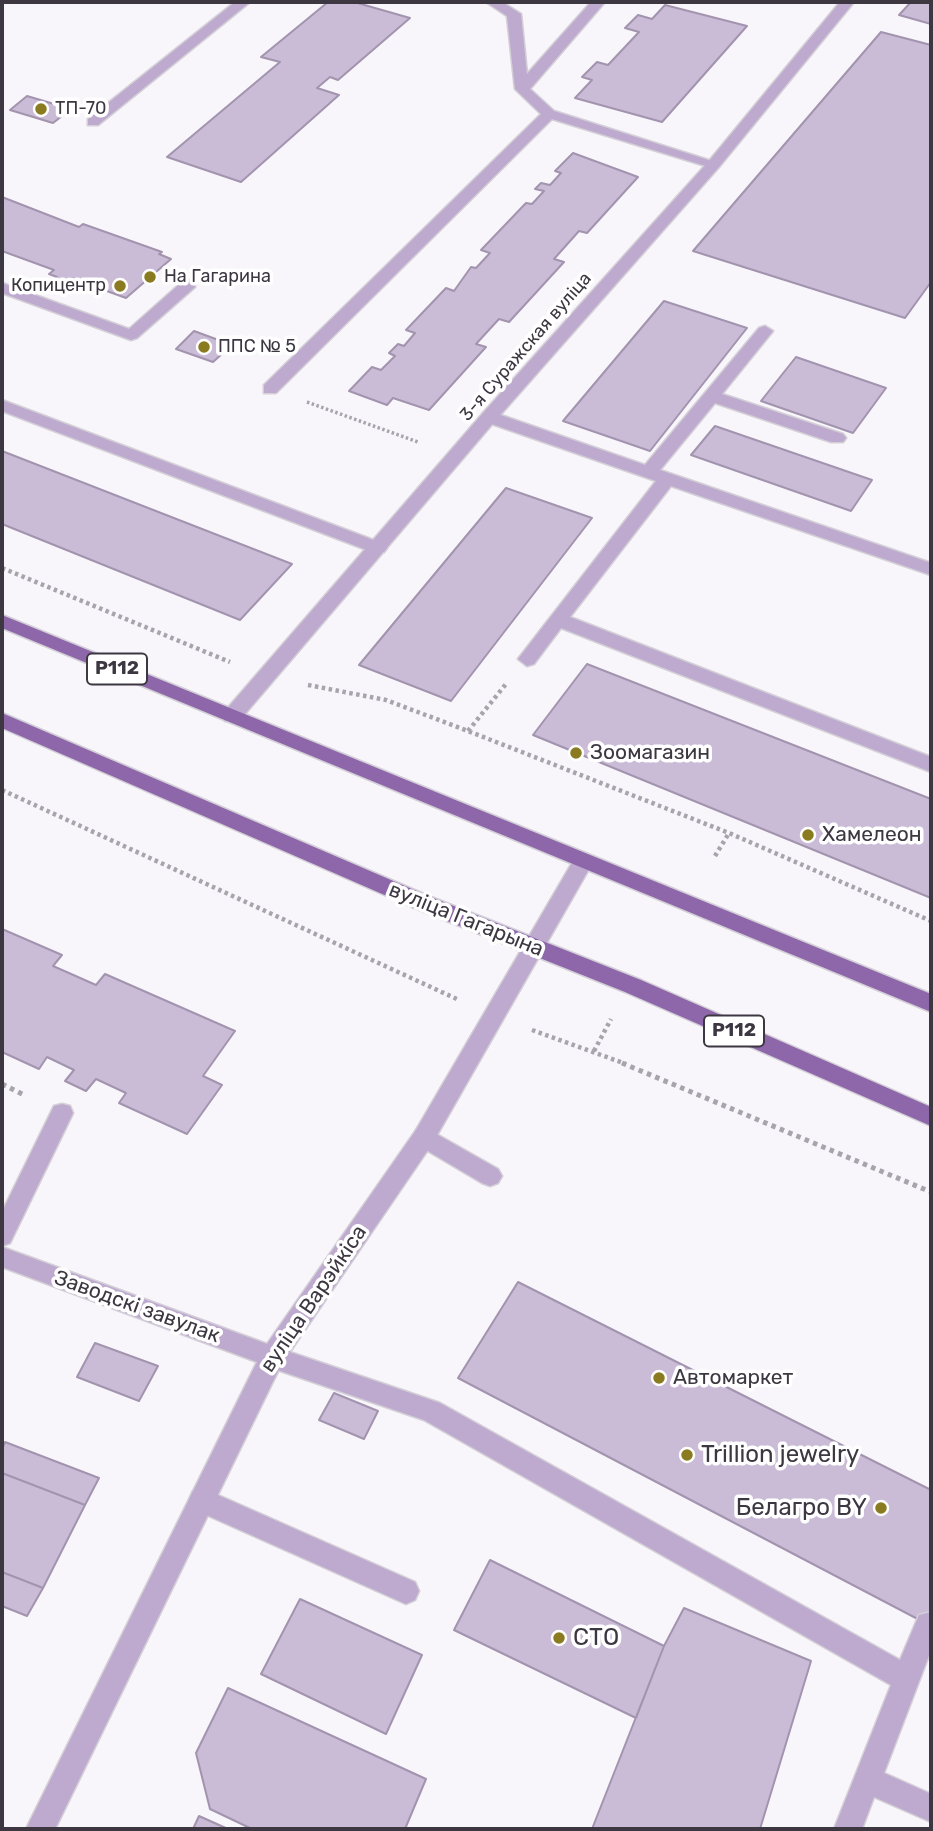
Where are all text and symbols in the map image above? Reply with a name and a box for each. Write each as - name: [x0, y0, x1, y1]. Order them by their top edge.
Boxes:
- place label: ТП-70: [55, 98, 106, 120]
- marker: ТП-70: [33, 101, 49, 117]
- place label: На Гагарина: [164, 266, 271, 288]
- street label: 3-я Суражская вуліца: [456, 268, 596, 426]
- marker: На Гагарина: [142, 269, 158, 285]
- place label: Копицентр: [11, 275, 106, 297]
- marker: Копицентр: [112, 278, 128, 294]
- place label: ППС № 5: [218, 336, 296, 358]
- marker: ППС № 5: [196, 339, 212, 355]
- road number: Р112: [87, 654, 147, 684]
- place label: Зоомагазин: [590, 740, 710, 766]
- marker: Зоомагазин: [568, 745, 584, 761]
- place label: Хамелеон: [822, 822, 922, 848]
- marker: Хамелеон: [800, 827, 816, 843]
- street label: вуліца Гагарына: [385, 877, 547, 963]
- road number: Р112: [704, 1015, 764, 1046]
- street label: вуліца Варэйкіса: [256, 1221, 372, 1377]
- street label: Заводскі завулак: [51, 1265, 223, 1349]
- place label: Автомаркет: [673, 1365, 793, 1391]
- marker: Автомаркет: [651, 1370, 667, 1386]
- place label: Trillion jewelry: [701, 1441, 859, 1469]
- marker: Trillion jewelry: [679, 1447, 695, 1463]
- place label: Белагро BY: [736, 1494, 867, 1522]
- marker: Белагро BY: [873, 1500, 889, 1516]
- place label: СТО: [573, 1624, 619, 1652]
- marker: СТО: [551, 1630, 567, 1646]

